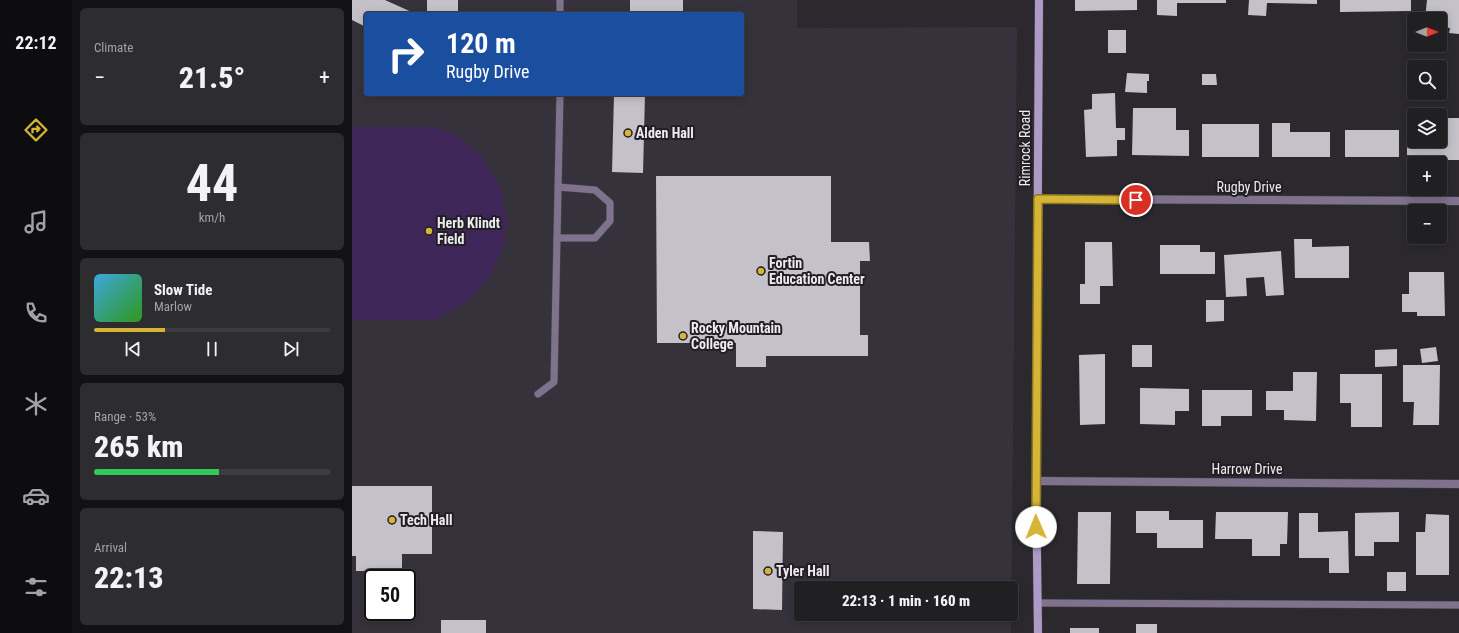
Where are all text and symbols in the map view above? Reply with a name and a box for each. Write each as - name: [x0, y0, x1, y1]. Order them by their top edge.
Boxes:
- north arrow: [1407, 12, 1447, 52]
- map controls: [1407, 12, 1447, 244]
- text: 120 m: [446, 27, 516, 60]
- icon: right: [380, 28, 432, 80]
- text: 22:12: [15, 32, 57, 53]
- text: Climate: [94, 40, 133, 55]
- text: 21.5°: [179, 60, 245, 95]
- button: search: [1407, 60, 1447, 100]
- text: Rugby Drive: [446, 61, 529, 82]
- text: −: [94, 65, 105, 90]
- text: +: [319, 65, 330, 90]
- button: layers: [1407, 108, 1447, 148]
- street label: Rimrock Road: [1017, 110, 1033, 186]
- icon: directions: [22, 116, 50, 144]
- place label: Alden Hall: [636, 125, 694, 141]
- marker: Alden Hall: [623, 128, 633, 138]
- text: 44: [186, 153, 238, 214]
- button: +: [1407, 156, 1447, 196]
- street label: Rugby Drive: [1217, 179, 1282, 195]
- pin: [1119, 183, 1153, 217]
- icon: arrive: [1125, 189, 1147, 211]
- button: −: [1407, 204, 1447, 244]
- icon: music: [22, 208, 50, 236]
- text: km/h: [199, 210, 225, 225]
- place label: Herb Klindt Field: [437, 215, 500, 247]
- marker: Herb Klindt Field: [424, 226, 434, 236]
- place label: Fortin Education Center: [769, 255, 865, 287]
- marker: Fortin Education Center: [756, 266, 766, 276]
- text: Slow Tide: [154, 281, 212, 299]
- icon: phone: [22, 299, 50, 327]
- text: Marlow: [154, 299, 192, 314]
- place label: Rocky Mountain College: [691, 320, 781, 352]
- marker: Rocky Mountain College: [678, 331, 688, 341]
- icon: previous: [122, 338, 144, 360]
- icon: pause: [201, 338, 223, 360]
- icon: next: [280, 338, 302, 360]
- icon: climate: [22, 390, 50, 418]
- text: Range · 53%: [94, 409, 156, 424]
- text: 265 km: [94, 429, 183, 464]
- street label: Harrow Drive: [1211, 461, 1283, 477]
- icon: car: [22, 482, 50, 510]
- position arrow: [1015, 506, 1057, 548]
- place label: Tech Hall: [400, 512, 452, 528]
- marker: Tech Hall: [387, 515, 397, 525]
- text: Arrival: [94, 540, 127, 555]
- text: 22:13: [94, 560, 163, 595]
- place label: Tyler Hall: [776, 563, 830, 579]
- marker: Tyler Hall: [763, 566, 773, 576]
- speed limit sign: 50: [364, 569, 416, 621]
- icon: filters: [22, 573, 50, 601]
- text: 22:13 · 1 min · 160 m: [842, 592, 970, 610]

